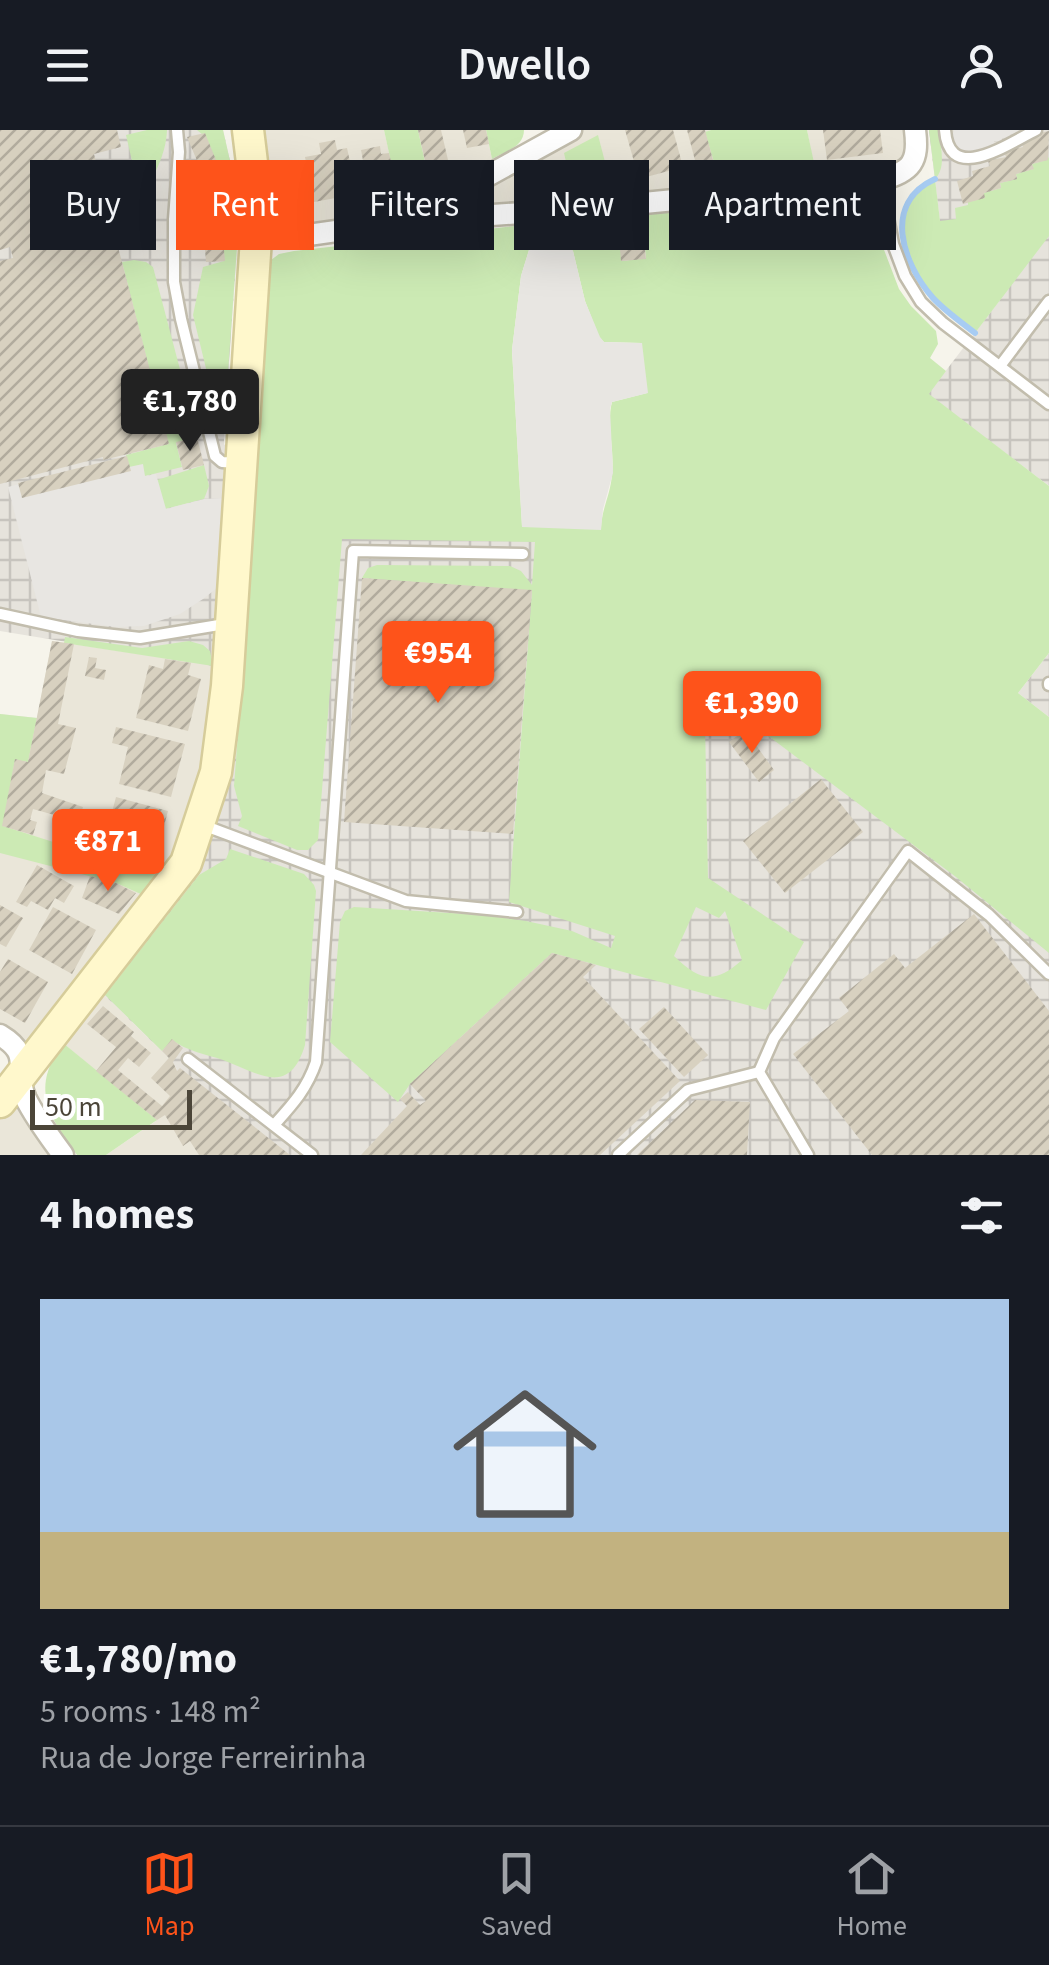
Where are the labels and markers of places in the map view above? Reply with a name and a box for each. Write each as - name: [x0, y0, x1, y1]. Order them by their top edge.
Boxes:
- pin: €1,780: [109, 369, 271, 454]
- pin: €954: [379, 621, 497, 706]
- pin: €1,390: [671, 671, 833, 756]
- pin: €871: [49, 809, 167, 894]

